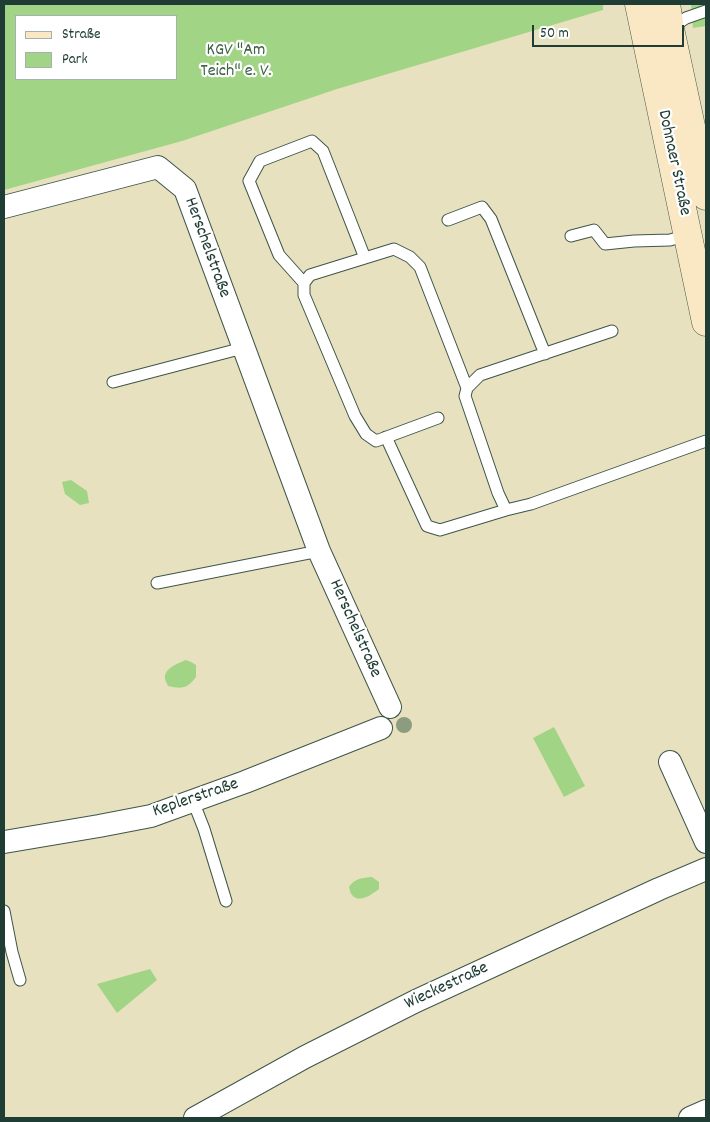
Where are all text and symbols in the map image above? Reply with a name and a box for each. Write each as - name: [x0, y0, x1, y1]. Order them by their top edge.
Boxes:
- legend: [15, 15, 178, 80]
- scale bar: [535, 15, 688, 47]
- text: 50 m: [540, 23, 569, 45]
- text: Straße: [62, 24, 100, 46]
- park label: KGV "Am Teich" e. V.: [200, 41, 272, 84]
- text: Park: [62, 49, 88, 71]
- street label: Dohnaer Straße: [651, 108, 695, 218]
- street label: Herschelstraße: [178, 195, 234, 301]
- street label: Herschelstraße: [323, 577, 385, 681]
- street label: Keplerstraße: [150, 774, 242, 824]
- street label: Wieckestraße: [402, 958, 492, 1016]

